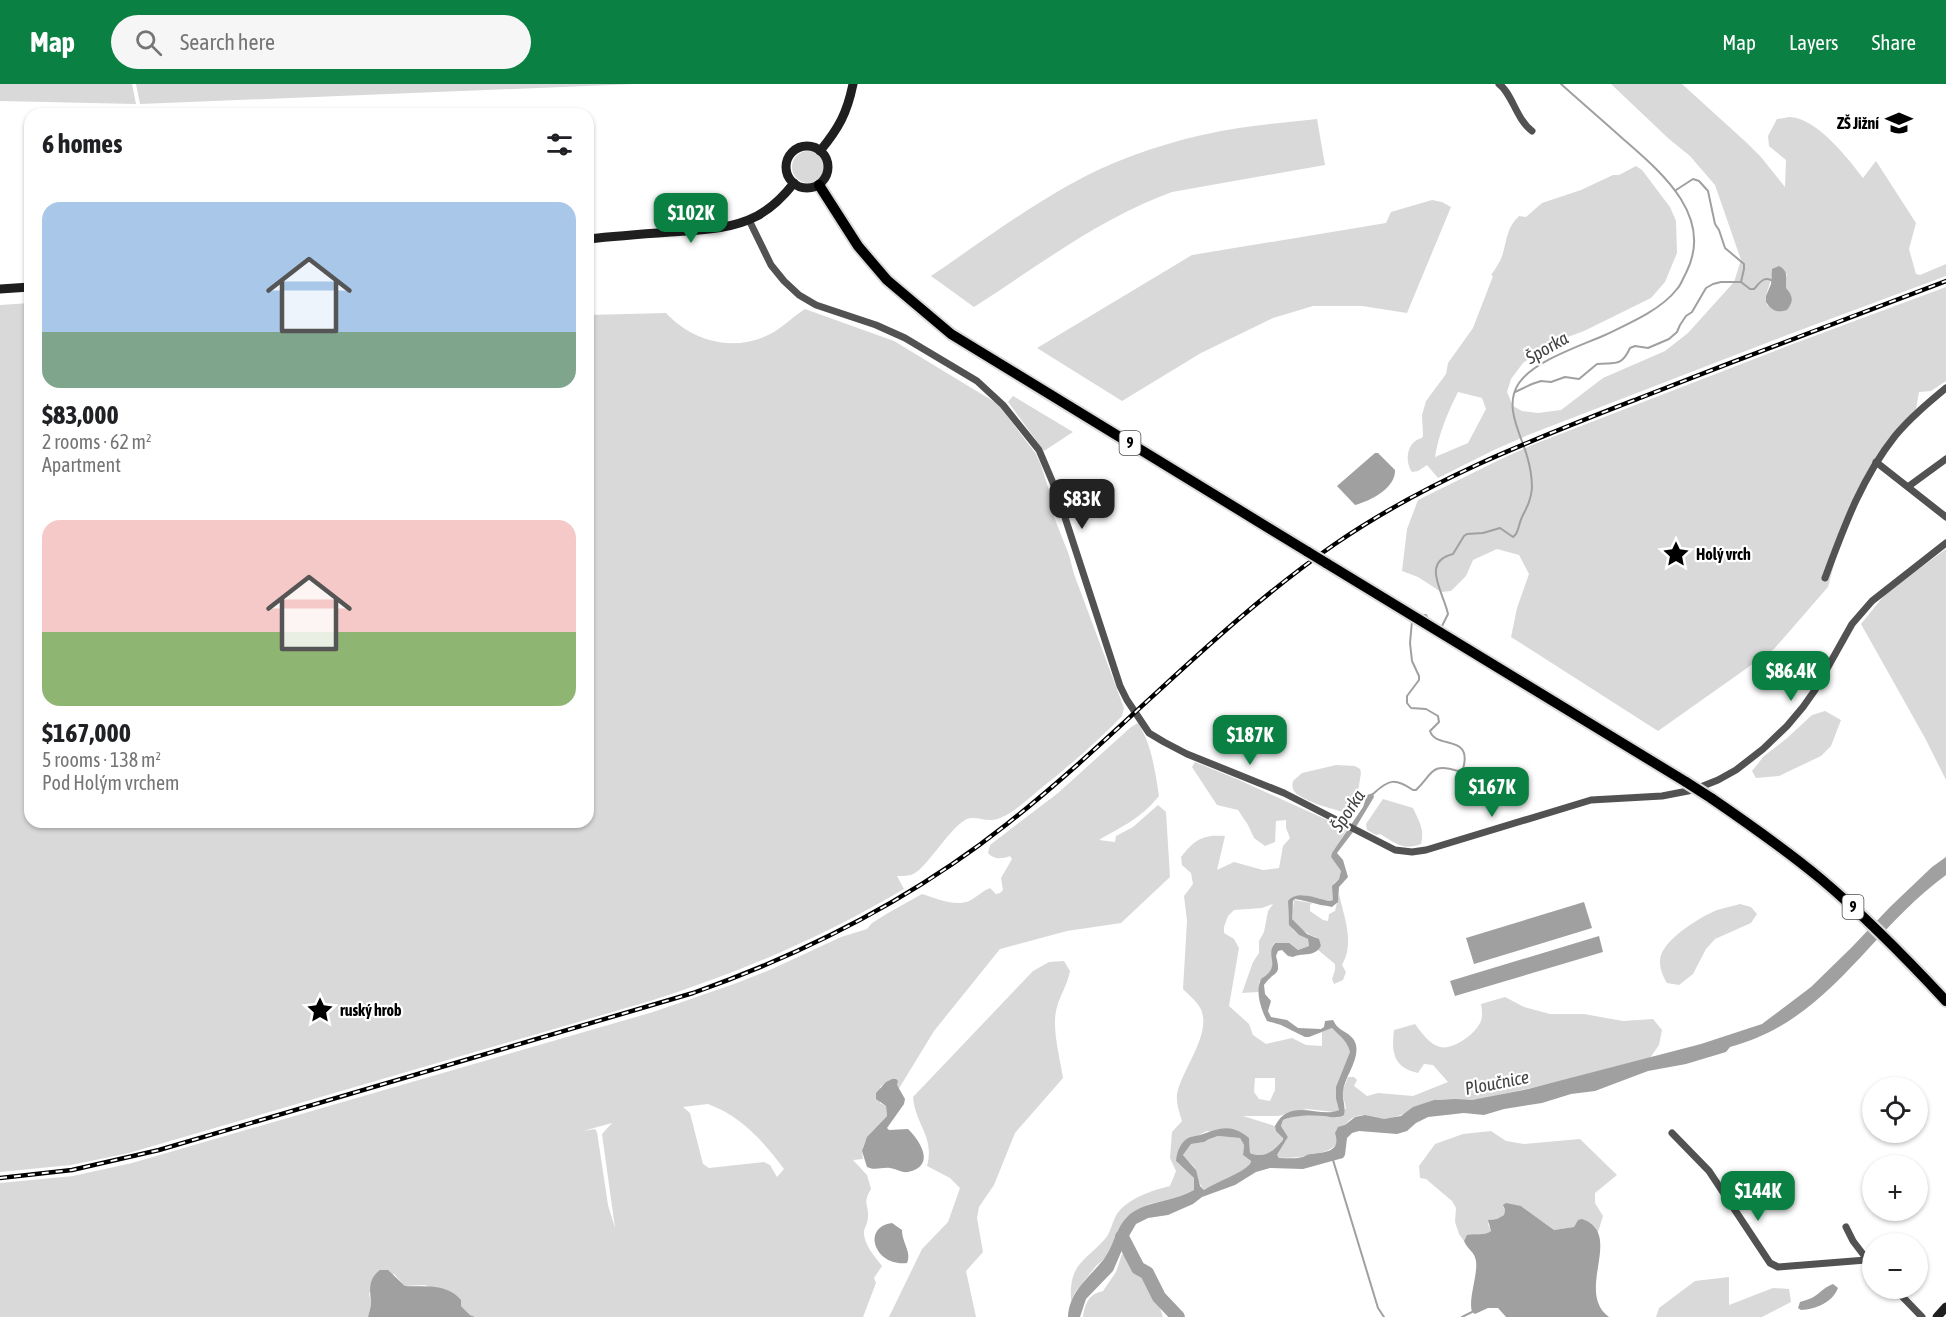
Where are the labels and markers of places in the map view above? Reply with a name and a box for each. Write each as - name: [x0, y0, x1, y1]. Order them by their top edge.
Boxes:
- school or university icon: ZŠ Jižní: [1884, 108, 1914, 138]
- place label: ZŠ Jižní: [1837, 114, 1879, 132]
- pin: $102K: [649, 193, 733, 244]
- pin: $83K: [1046, 479, 1118, 530]
- place icon: Holý vrch: [1661, 539, 1691, 569]
- place label: Holý vrch: [1696, 545, 1751, 563]
- pin: $86.4K: [1742, 651, 1840, 702]
- pin: $187K: [1208, 715, 1292, 766]
- pin: $167K: [1450, 767, 1534, 818]
- place icon: ruský hrob: [305, 995, 335, 1025]
- place label: ruský hrob: [340, 1001, 402, 1019]
- pin: $144K: [1716, 1171, 1800, 1222]

